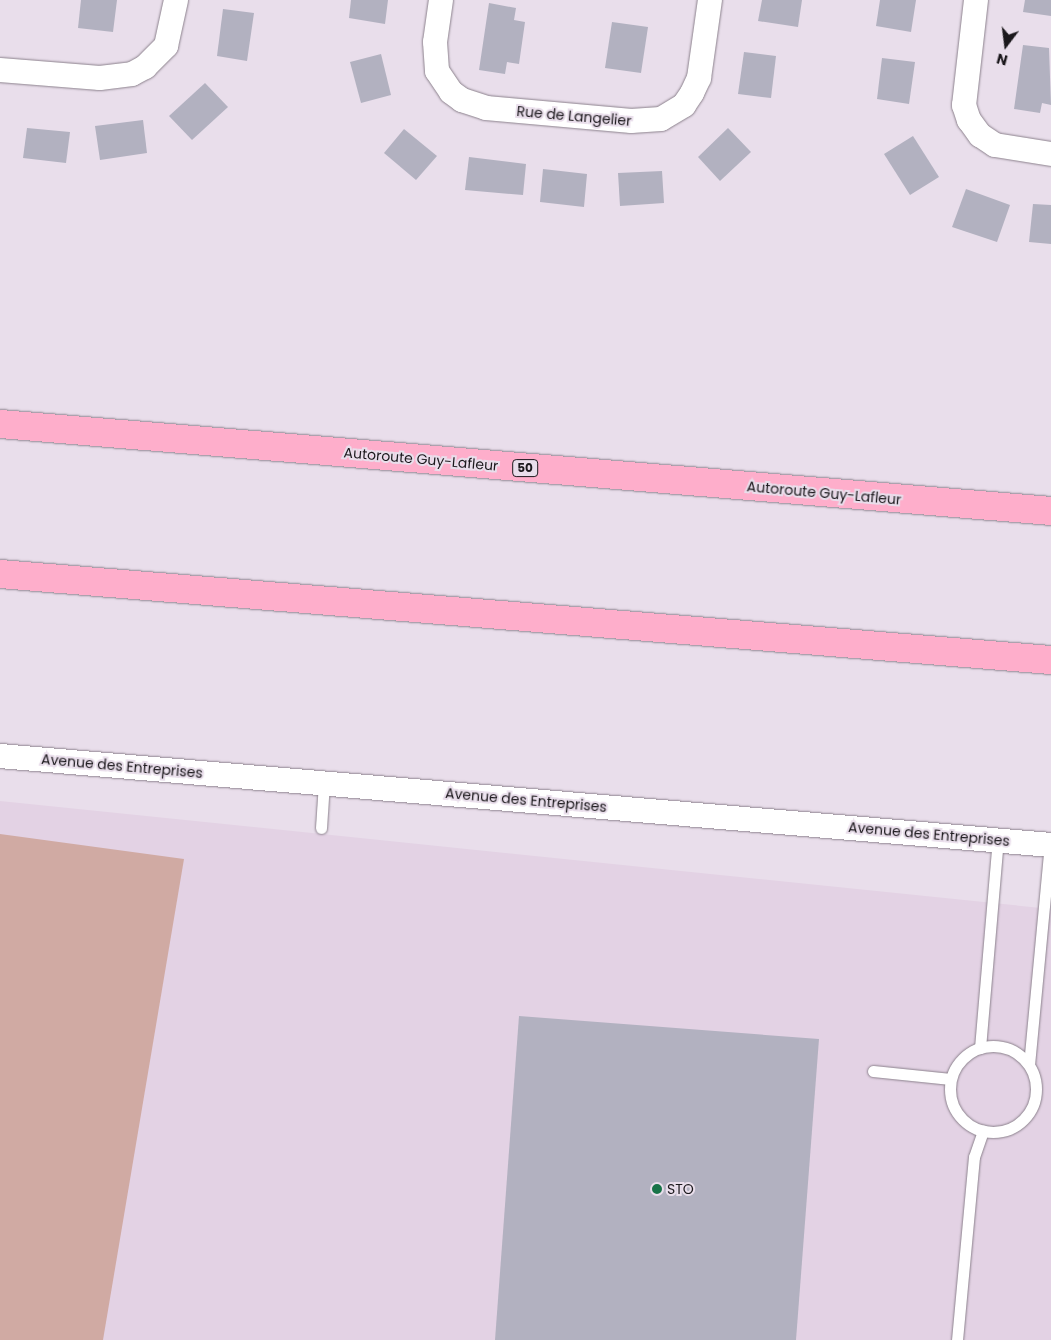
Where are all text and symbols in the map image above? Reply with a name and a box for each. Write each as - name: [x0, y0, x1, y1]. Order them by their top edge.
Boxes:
- north arrow: [981, 20, 1031, 70]
- text: N: [994, 48, 1010, 71]
- street label: Rue de Langelier: [516, 103, 632, 129]
- street label: Autoroute Guy-Lafleur: [343, 444, 499, 474]
- road number: 50: [511, 458, 539, 478]
- street label: Autoroute Guy-Lafleur: [746, 478, 902, 508]
- street label: Avenue des Entreprises: [41, 751, 203, 781]
- street label: Avenue des Entreprises: [445, 785, 607, 815]
- street label: Avenue des Entreprises: [848, 819, 1010, 849]
- place label: STO: [667, 1181, 694, 1197]
- marker: STO: [651, 1183, 663, 1195]

